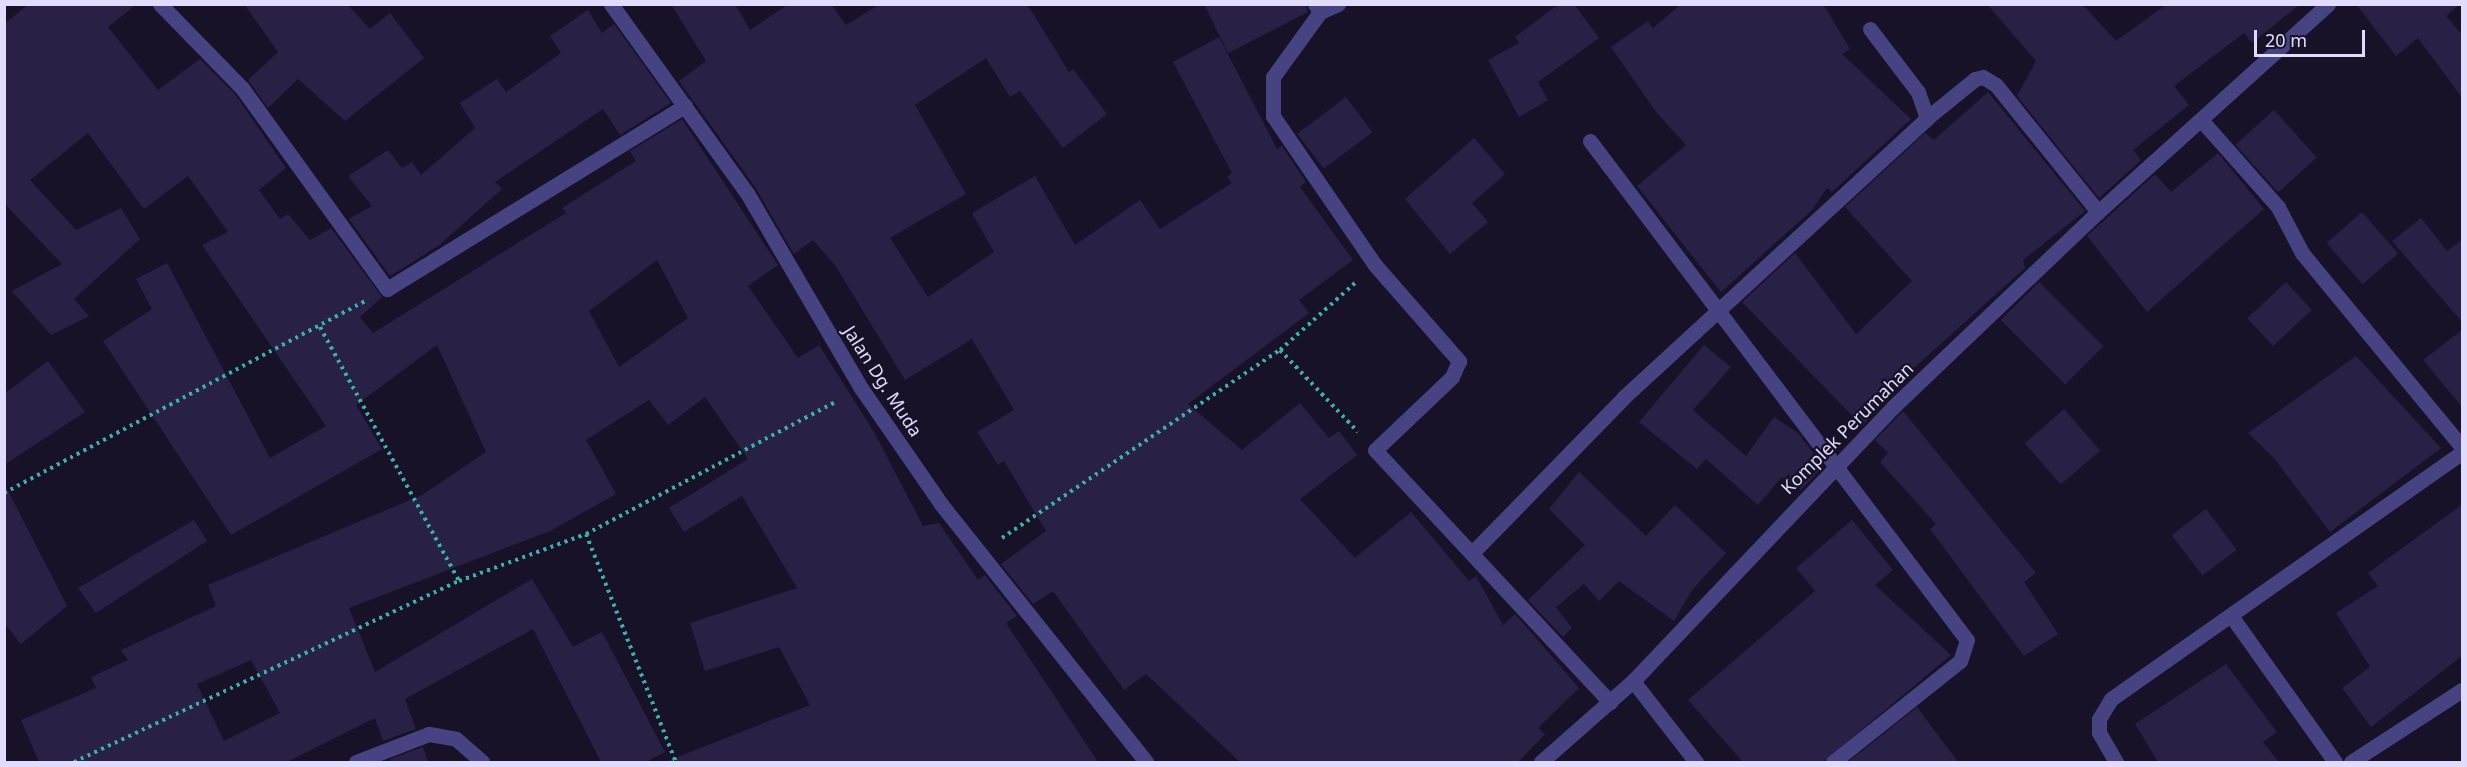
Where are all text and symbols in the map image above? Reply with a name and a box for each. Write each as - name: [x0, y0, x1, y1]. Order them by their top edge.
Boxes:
- scale bar: [2257, 18, 2368, 56]
- text: 20 m: [2265, 28, 2307, 52]
- street label: Jalan Dg. Muda: [839, 321, 927, 441]
- street label: Komplek Perumahan: [1776, 357, 1918, 499]

